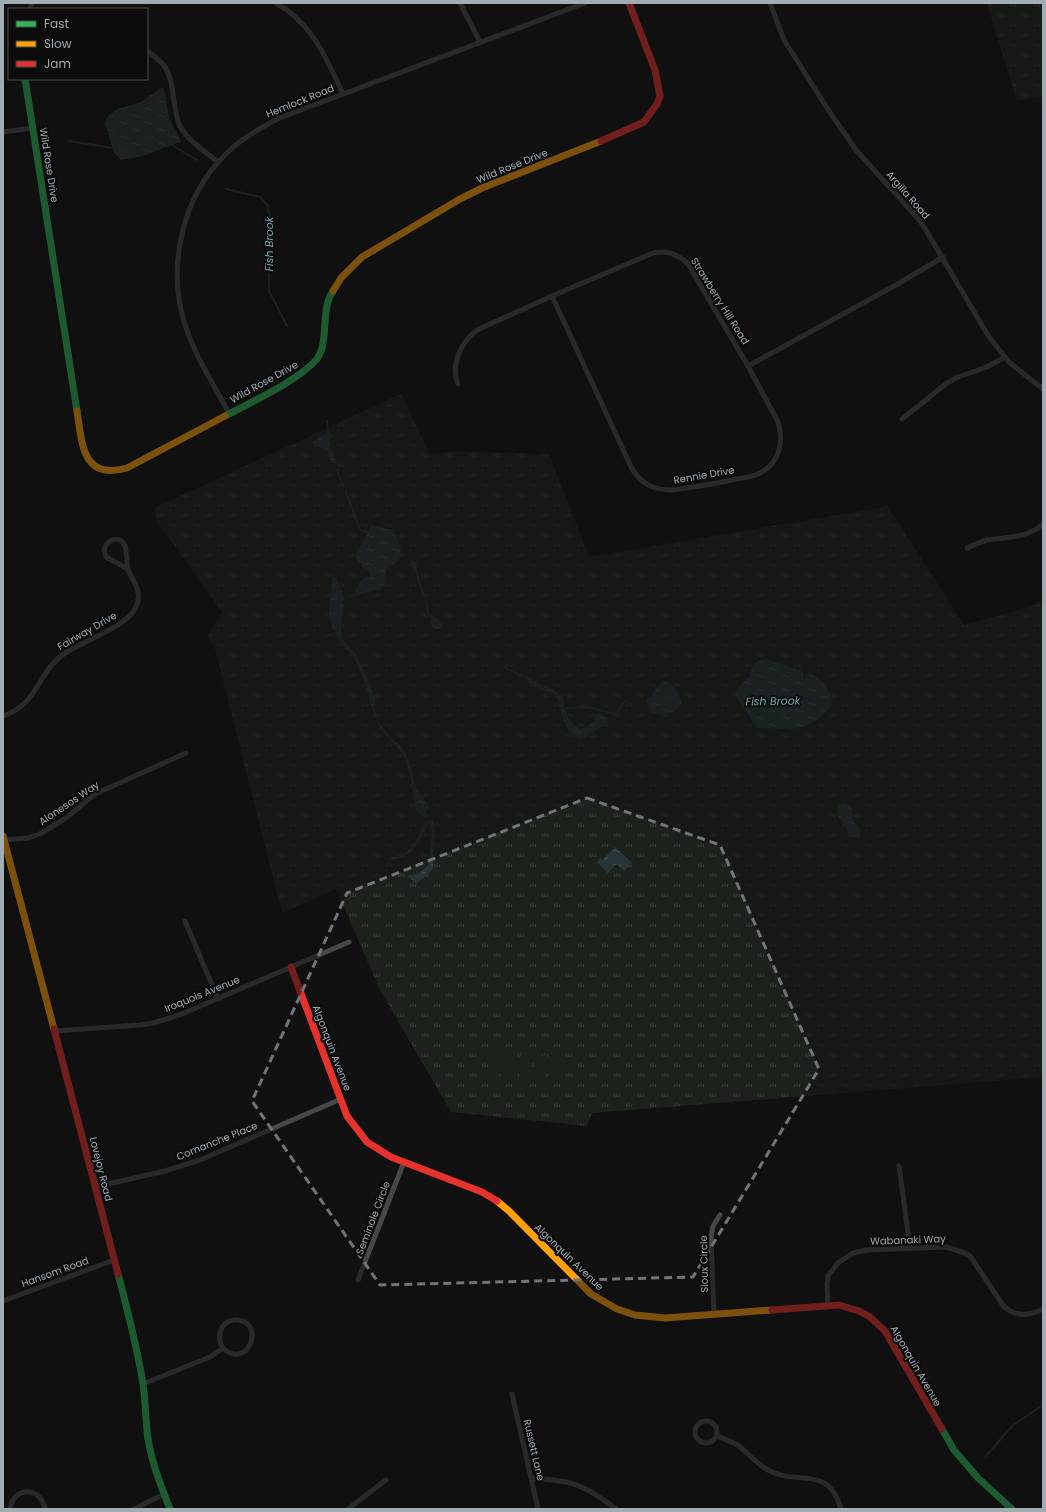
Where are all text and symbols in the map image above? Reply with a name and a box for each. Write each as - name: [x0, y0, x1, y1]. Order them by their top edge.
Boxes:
- legend: [8, 8, 148, 80]
- text: Fast: [44, 15, 69, 32]
- text: Slow: [44, 35, 72, 52]
- text: Jam: [44, 55, 71, 72]
- street label: Hemlock Road: [264, 81, 336, 121]
- street label: Wild Rose Drive: [36, 126, 62, 204]
- street label: Wild Rose Drive: [474, 145, 550, 187]
- street label: Argilla Road: [883, 167, 933, 223]
- water label: Fish Brook: [261, 215, 277, 271]
- street label: Strawberry Hill Road: [687, 255, 753, 347]
- street label: Wild Rose Drive: [227, 357, 301, 407]
- street label: Rennie Drive: [672, 462, 736, 488]
- street label: Fairway Drive: [55, 608, 119, 654]
- water label: Fish Brook: [745, 692, 802, 709]
- street label: Alonesos Way: [36, 777, 102, 829]
- street label: Iroquois Avenue: [162, 972, 242, 1016]
- street label: Algonquin Avenue: [309, 1003, 355, 1093]
- street label: Comanche Place: [174, 1118, 260, 1164]
- street label: Lovejoy Road: [86, 1135, 116, 1203]
- street label: Seminole Circle: [352, 1179, 394, 1257]
- street label: Algonquin Avenue: [531, 1220, 607, 1294]
- street label: Wabanaki Way: [870, 1231, 946, 1249]
- street label: Sioux Circle: [696, 1235, 712, 1293]
- street label: Hansom Road: [19, 1253, 91, 1291]
- street label: Algonquin Avenue: [887, 1323, 945, 1409]
- street label: Russett Lane: [520, 1418, 548, 1482]

